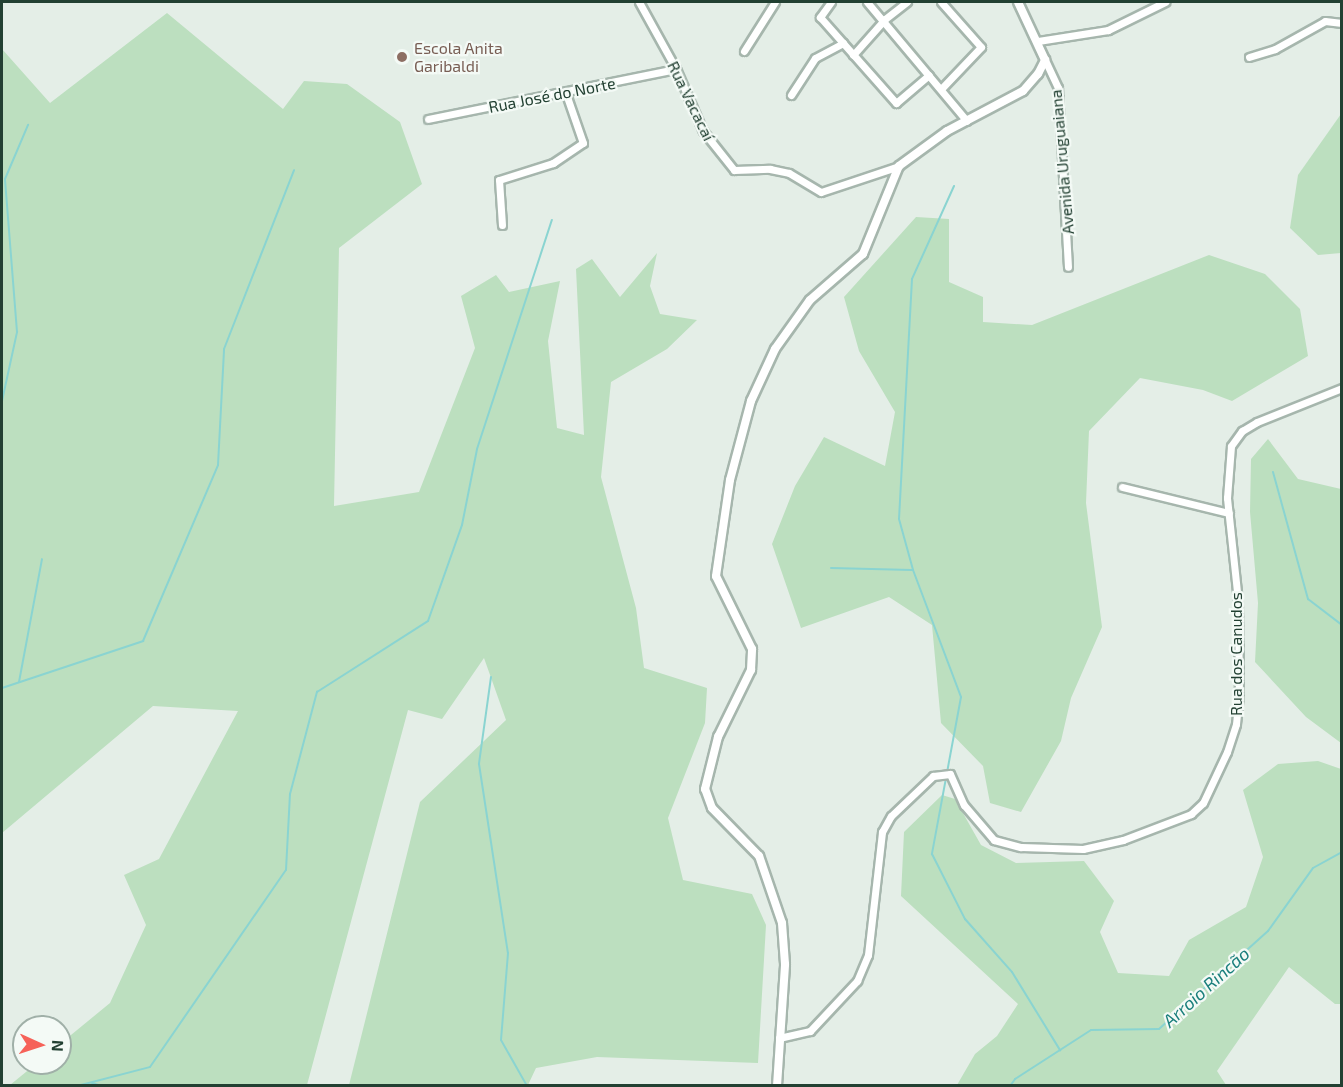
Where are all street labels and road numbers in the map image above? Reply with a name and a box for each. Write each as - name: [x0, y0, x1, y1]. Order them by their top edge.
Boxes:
- street label: Rua Vacacaí: [663, 58, 719, 144]
- street label: Rua José do Norte: [487, 73, 617, 117]
- street label: Avenida Uruguaiana: [1046, 89, 1078, 235]
- street label: Rua dos Canudos: [1226, 592, 1246, 716]

